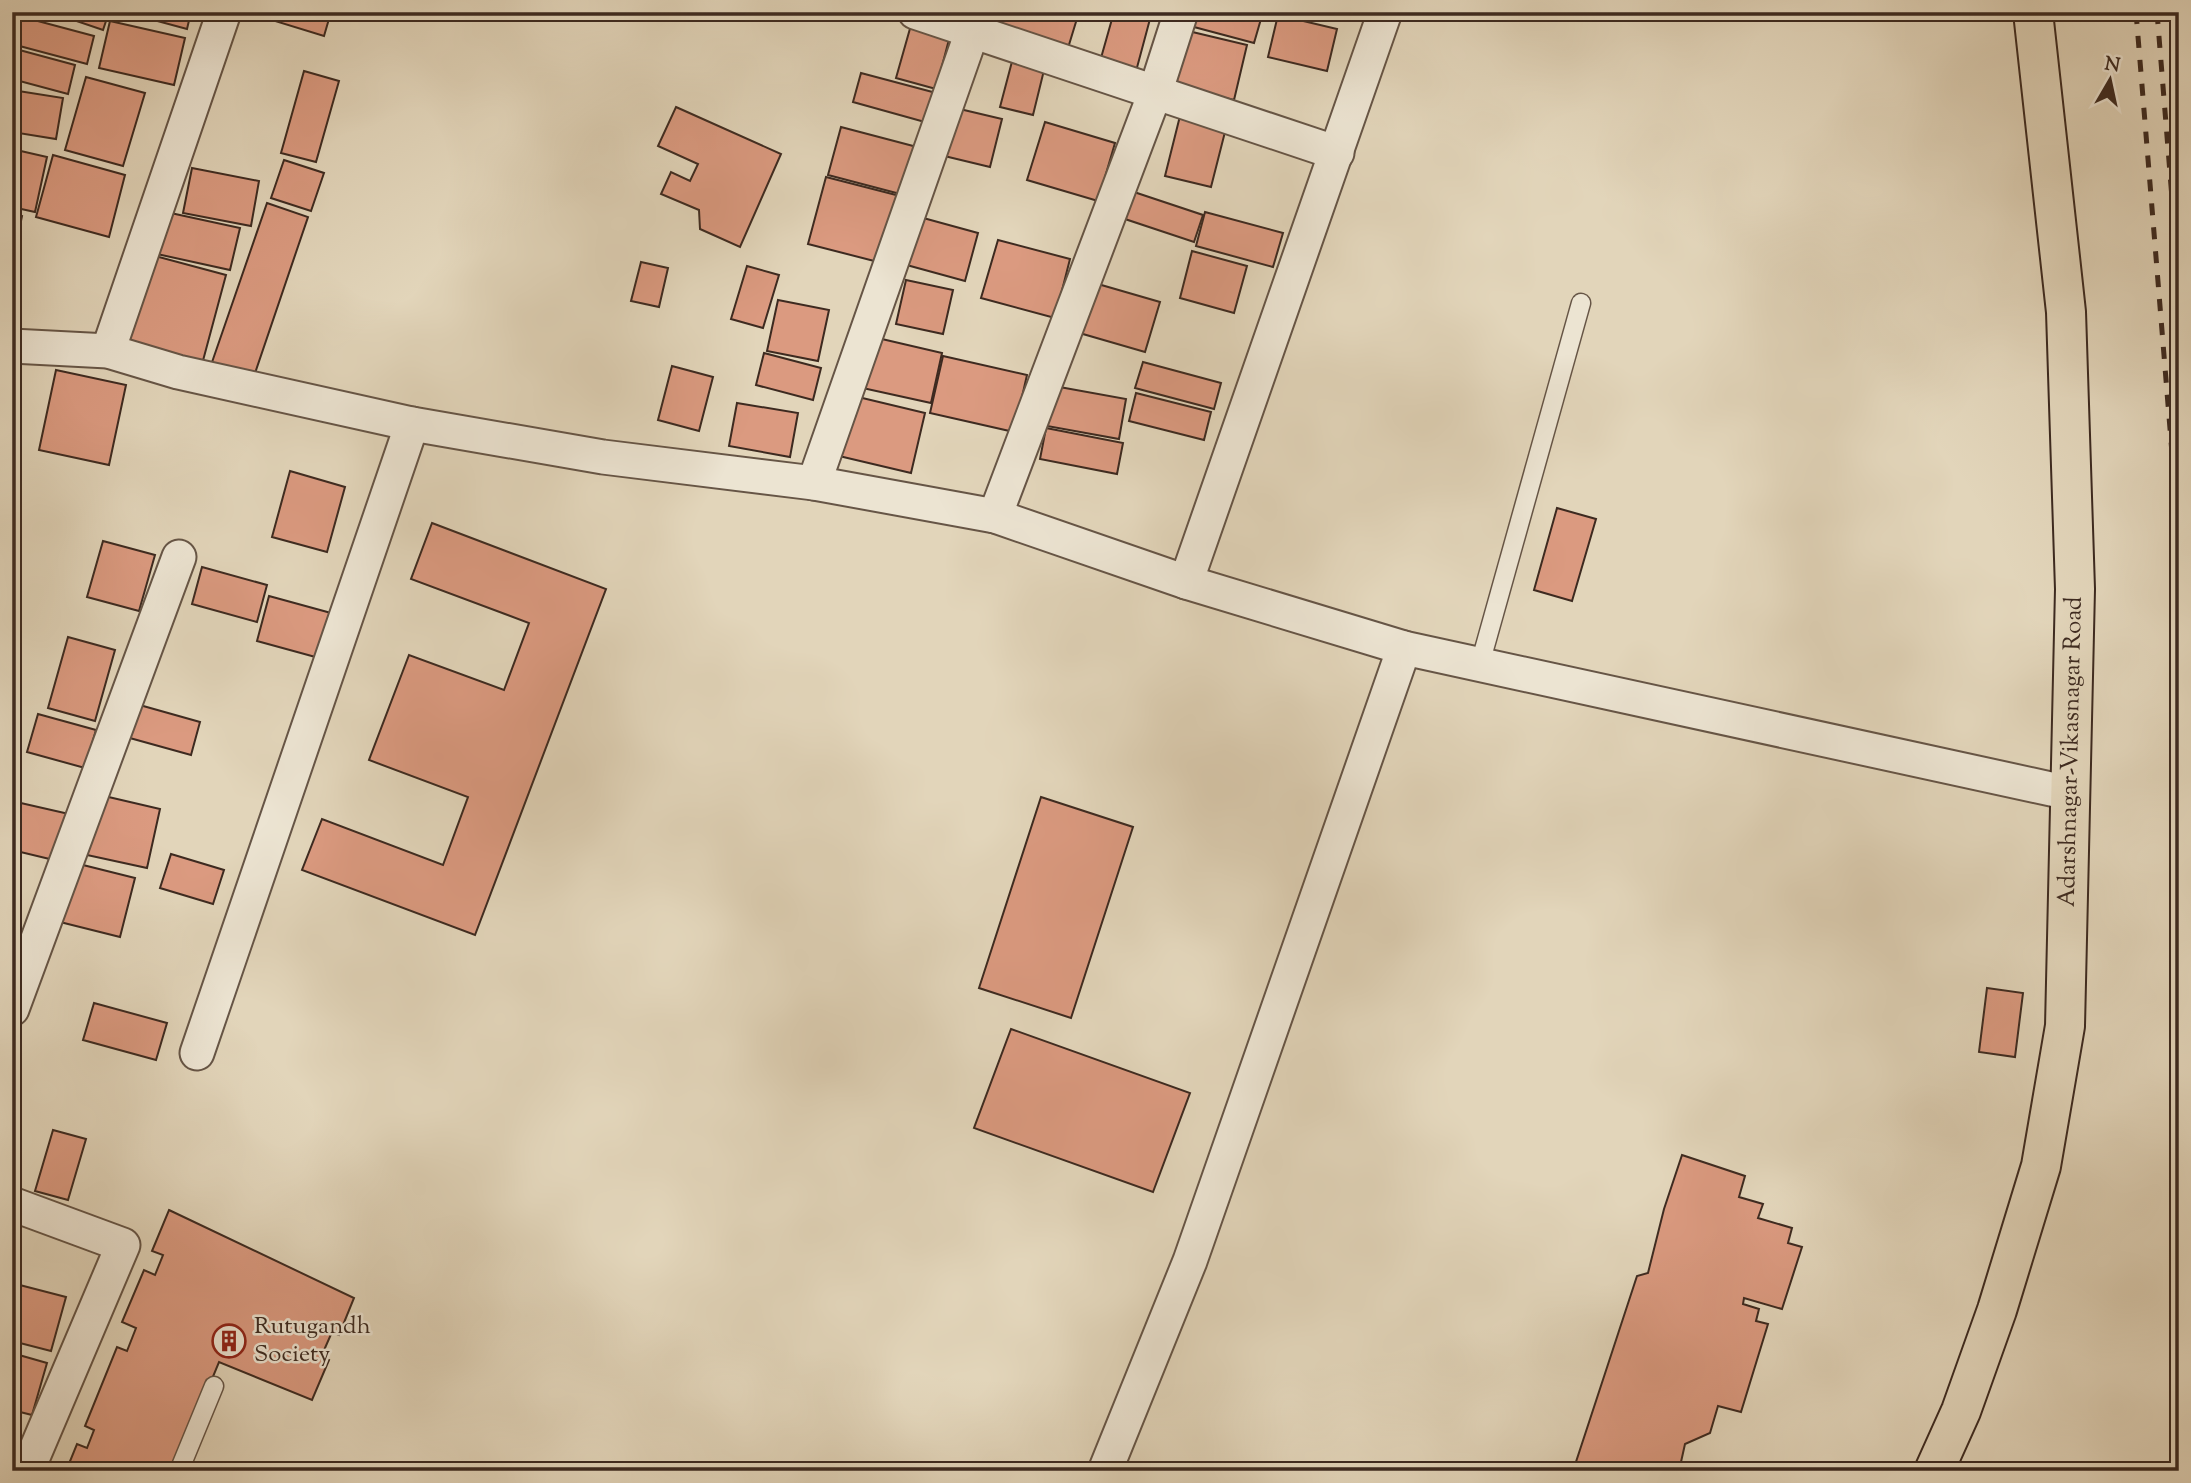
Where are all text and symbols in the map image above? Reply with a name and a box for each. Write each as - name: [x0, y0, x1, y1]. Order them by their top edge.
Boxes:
- north arrow: [2076, 46, 2146, 116]
- text: N: [2103, 51, 2122, 80]
- street label: Adarshnagar-Vikasnagar Road: [2051, 596, 2092, 907]
- place label: Rutugandh Society: [254, 1310, 371, 1372]
- building icon: Rutugandh Society: [210, 1322, 248, 1360]

